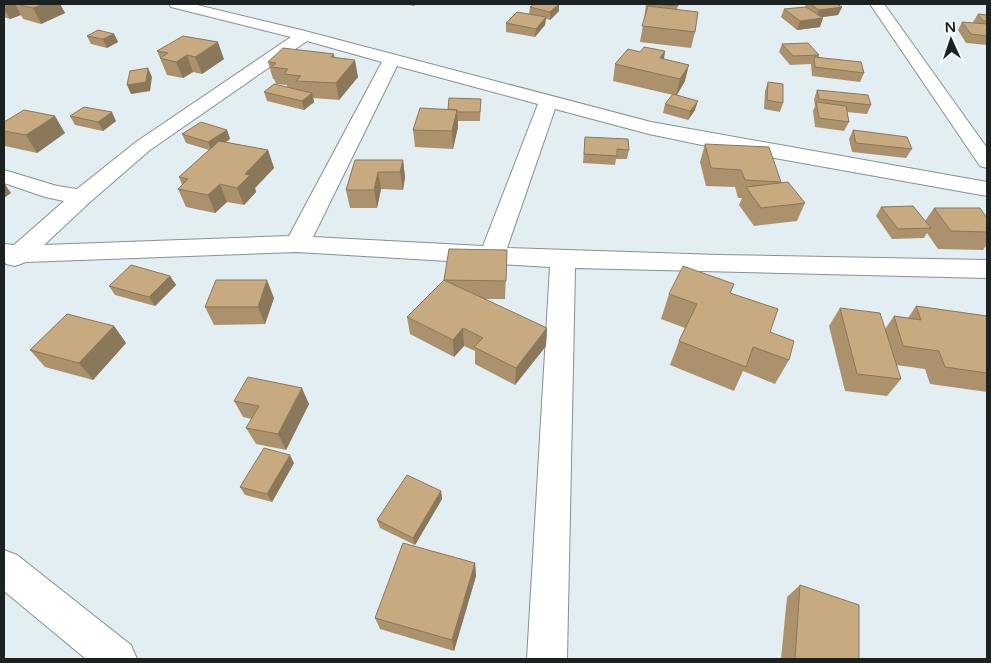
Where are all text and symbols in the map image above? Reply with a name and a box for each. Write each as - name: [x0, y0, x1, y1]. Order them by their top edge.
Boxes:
- north arrow: [926, 15, 976, 65]
- text: N: [944, 19, 956, 36]

